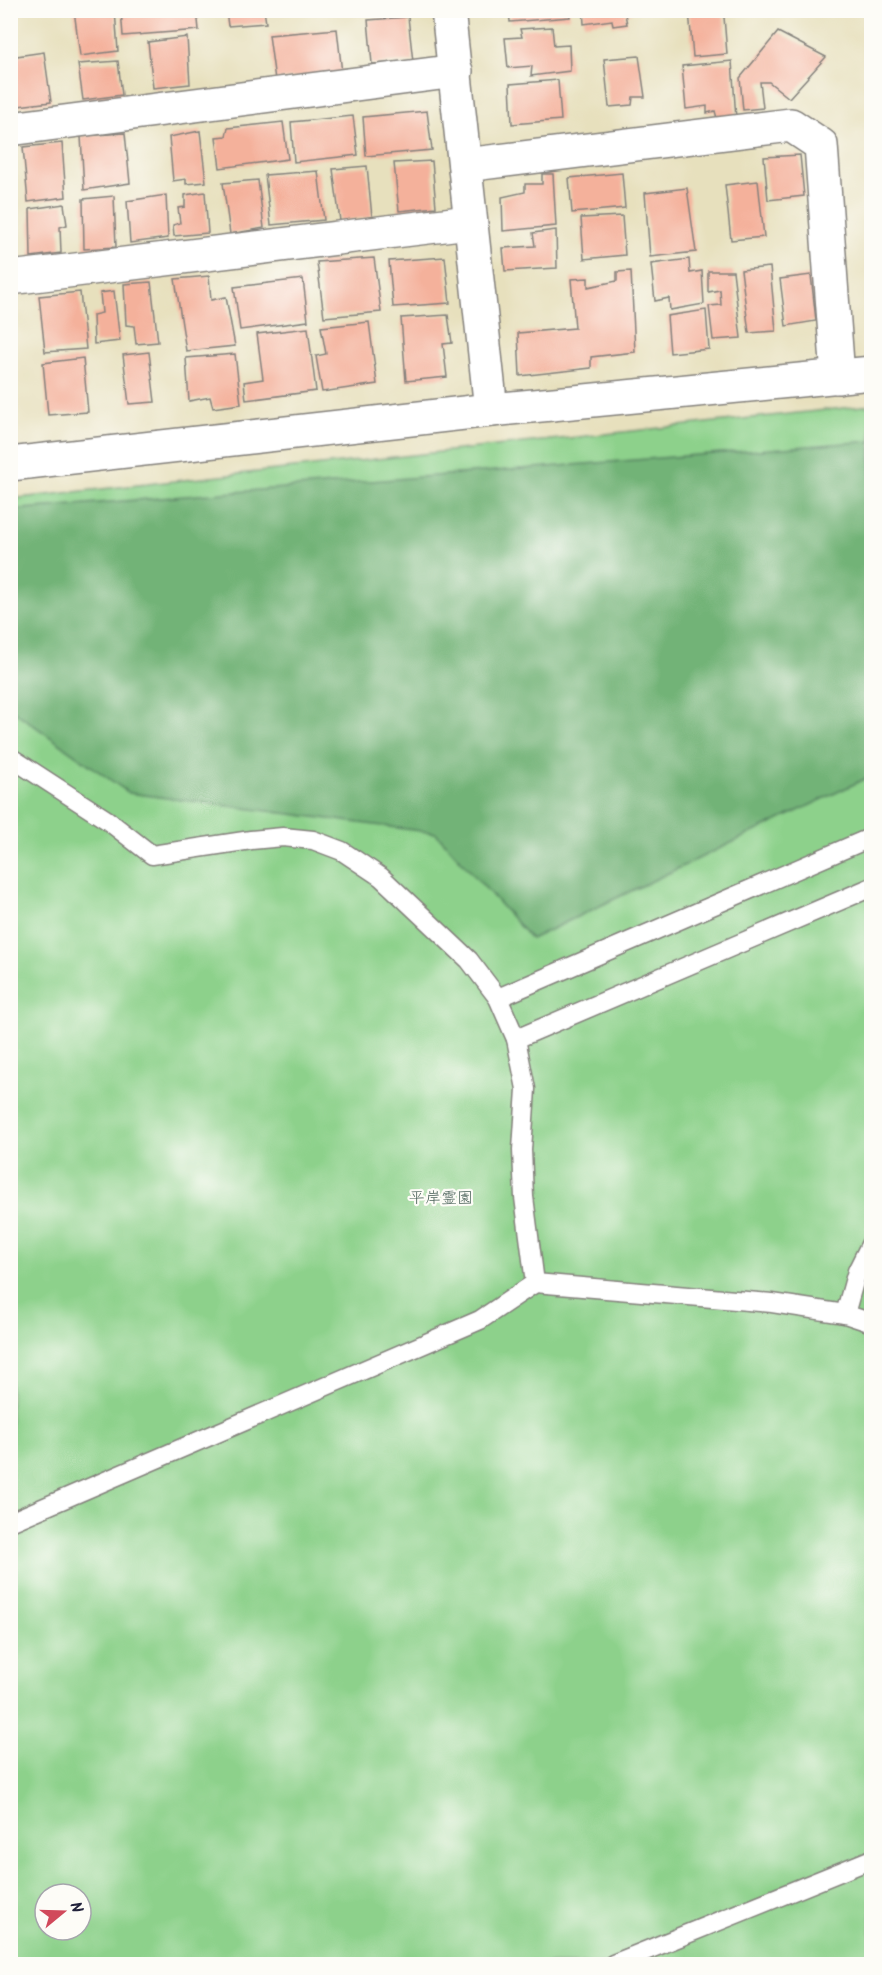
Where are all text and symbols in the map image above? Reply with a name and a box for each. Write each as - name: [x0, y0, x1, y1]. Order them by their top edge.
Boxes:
- park label: 平岸霊園: [409, 1186, 473, 1211]
- north arrow: [33, 1882, 93, 1942]
- text: N: [62, 1899, 89, 1916]

